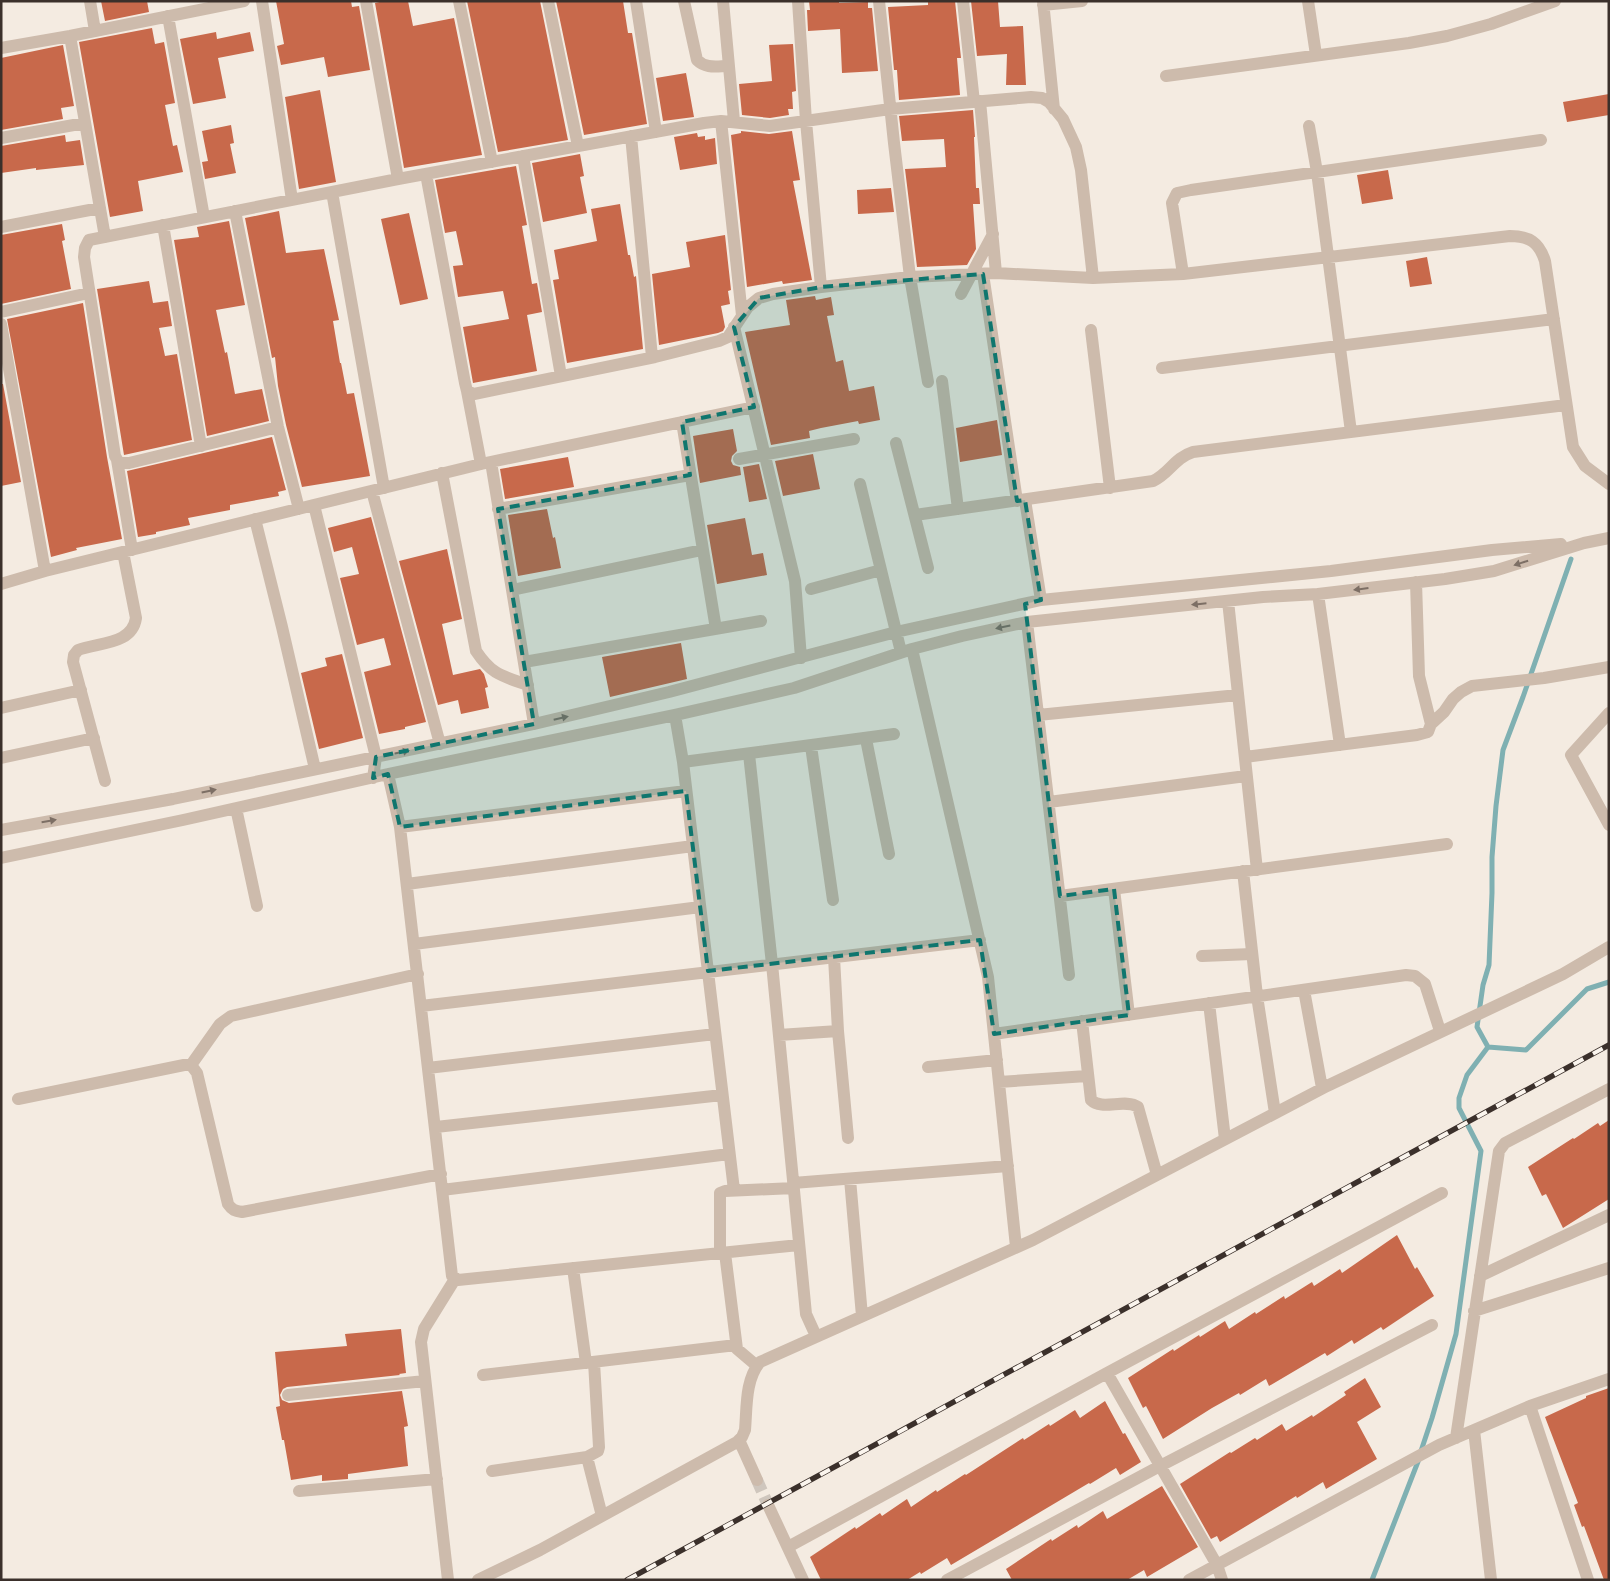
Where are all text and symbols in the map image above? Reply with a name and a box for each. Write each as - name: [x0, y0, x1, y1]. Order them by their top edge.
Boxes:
- one-way arrow: [1513, 559, 1528, 567]
- one-way arrow: [1352, 585, 1368, 593]
- one-way arrow: [1191, 600, 1207, 608]
- one-way arrow: [995, 624, 1011, 632]
- one-way arrow: [554, 714, 569, 722]
- one-way arrow: [395, 748, 410, 756]
- one-way arrow: [201, 787, 216, 795]
- one-way arrow: [42, 817, 58, 825]

